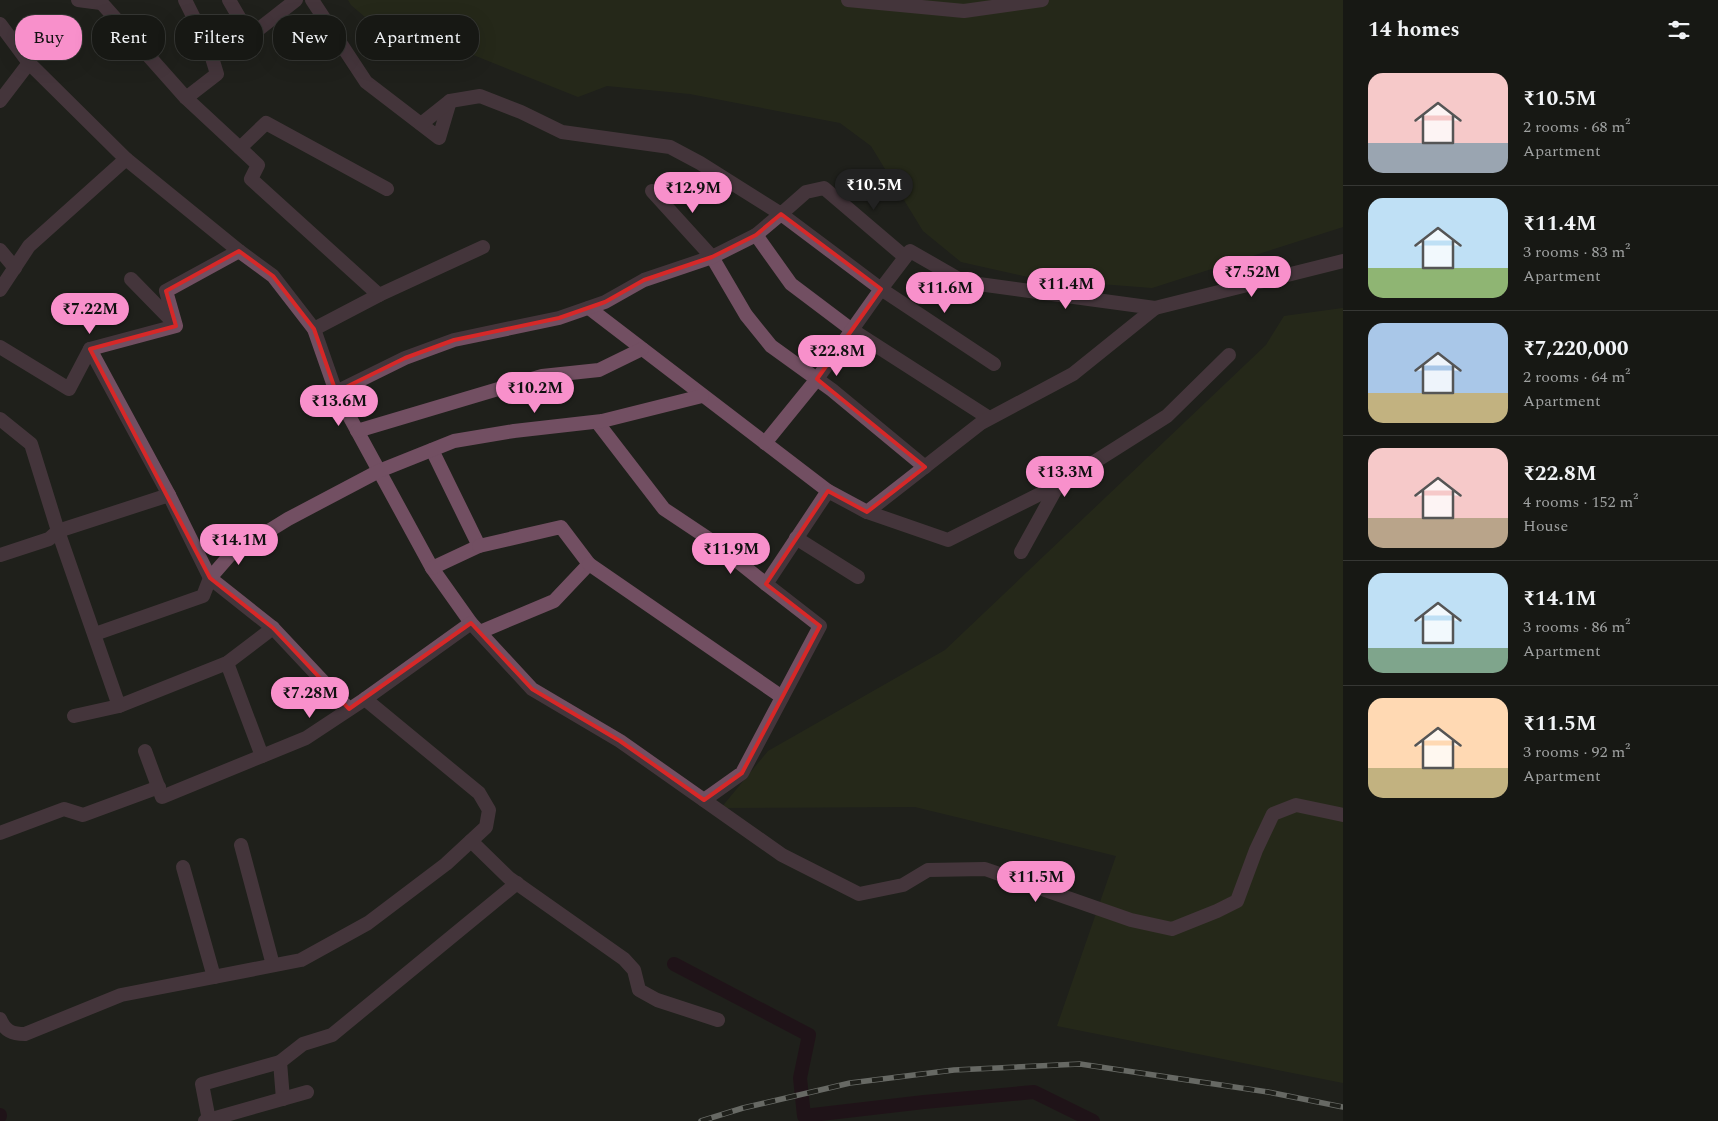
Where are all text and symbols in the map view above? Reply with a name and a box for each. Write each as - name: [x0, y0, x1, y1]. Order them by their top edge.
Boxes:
- text: 14 homes: [1368, 14, 1460, 46]
- chip: Buy: [15, 15, 82, 60]
- chip: Rent: [92, 15, 165, 60]
- chip: Filters: [175, 15, 263, 60]
- chip: New: [273, 15, 346, 60]
- chip: Apartment: [356, 15, 479, 60]
- icon: filters: [1665, 16, 1693, 44]
- text: ₹10.5M: [1523, 83, 1597, 115]
- icon: home: [1408, 93, 1468, 153]
- text: 2 rooms · 68 m²: [1523, 115, 1630, 139]
- text: Apartment: [1523, 139, 1601, 163]
- pin: ₹10.5M: [833, 168, 915, 211]
- pin: ₹12.9M: [652, 172, 734, 214]
- text: ₹10.5M: [846, 173, 902, 197]
- text: ₹12.9M: [665, 176, 721, 200]
- text: ₹11.4M: [1523, 208, 1597, 240]
- icon: home: [1408, 218, 1468, 278]
- text: 3 rooms · 83 m²: [1523, 240, 1630, 264]
- pin: ₹7.52M: [1211, 256, 1293, 298]
- text: ₹7.52M: [1224, 260, 1280, 284]
- text: Apartment: [1523, 264, 1601, 288]
- pin: ₹11.4M: [1025, 268, 1107, 310]
- pin: ₹11.6M: [904, 272, 986, 314]
- text: ₹11.4M: [1038, 272, 1094, 296]
- text: ₹11.6M: [917, 276, 973, 300]
- pin: ₹7.22M: [49, 292, 131, 335]
- text: ₹7.22M: [62, 297, 118, 321]
- text: ₹7,220,000: [1523, 333, 1629, 365]
- pin: ₹22.8M: [796, 334, 878, 377]
- text: ₹22.8M: [809, 339, 865, 363]
- icon: home: [1408, 343, 1468, 403]
- text: 2 rooms · 64 m²: [1523, 365, 1630, 389]
- pin: ₹10.2M: [494, 372, 576, 414]
- text: ₹10.2M: [507, 376, 563, 400]
- pin: ₹13.6M: [298, 384, 380, 427]
- text: ₹13.6M: [311, 389, 367, 413]
- text: Apartment: [1523, 389, 1601, 413]
- pin: ₹13.3M: [1024, 456, 1106, 498]
- text: ₹22.8M: [1523, 458, 1597, 490]
- text: ₹13.3M: [1037, 460, 1093, 484]
- icon: home: [1408, 468, 1468, 528]
- text: 4 rooms · 152 m²: [1523, 490, 1638, 514]
- text: House: [1523, 514, 1568, 538]
- pin: ₹14.1M: [198, 524, 280, 566]
- text: ₹14.1M: [211, 528, 267, 552]
- pin: ₹11.9M: [690, 532, 772, 575]
- text: ₹11.9M: [703, 537, 759, 561]
- text: ₹14.1M: [1523, 583, 1597, 615]
- icon: home: [1408, 593, 1468, 653]
- text: 3 rooms · 86 m²: [1523, 615, 1630, 639]
- text: Apartment: [1523, 639, 1601, 663]
- pin: ₹7.28M: [269, 676, 351, 719]
- text: ₹7.28M: [282, 681, 338, 705]
- text: ₹11.5M: [1523, 708, 1597, 740]
- icon: home: [1408, 718, 1468, 778]
- text: 3 rooms · 92 m²: [1523, 740, 1630, 764]
- text: Apartment: [1523, 764, 1601, 788]
- pin: ₹11.5M: [995, 860, 1077, 903]
- text: ₹11.5M: [1008, 865, 1064, 889]

